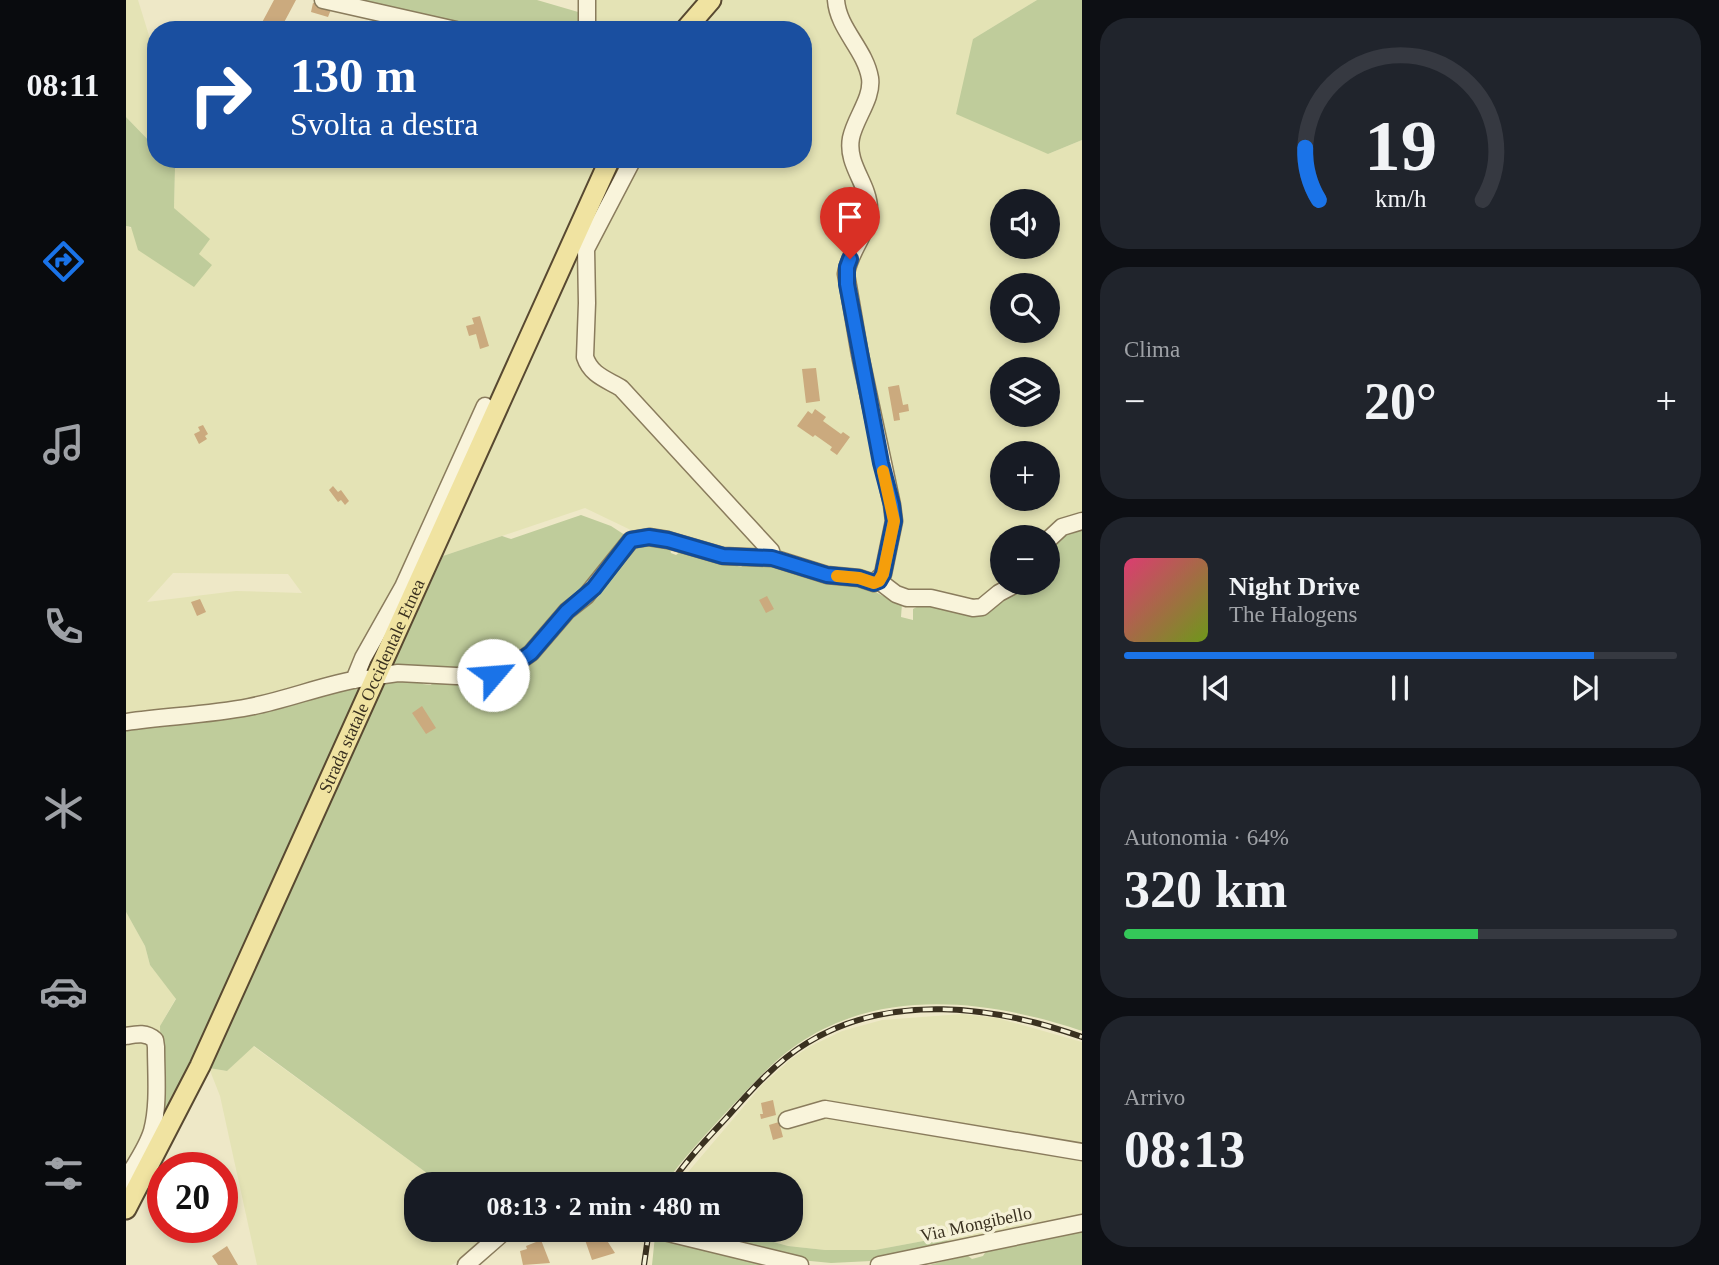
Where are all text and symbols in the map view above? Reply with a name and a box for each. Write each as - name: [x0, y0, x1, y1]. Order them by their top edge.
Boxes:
- text: 130 m: [290, 48, 417, 103]
- icon: right: [175, 49, 266, 140]
- text: 08:11: [27, 67, 99, 103]
- text: 19: [1364, 105, 1437, 186]
- text: Svolta a destra: [290, 106, 478, 142]
- text: km/h: [1375, 185, 1427, 212]
- pin: [820, 187, 880, 259]
- map controls: [990, 189, 1060, 595]
- button: sound: [990, 189, 1060, 259]
- icon: arrive: [831, 198, 869, 236]
- icon: directions: [39, 237, 88, 286]
- button: search: [990, 273, 1060, 343]
- text: Clima: [1124, 337, 1180, 362]
- button: layers: [990, 357, 1060, 427]
- text: 20°: [1364, 373, 1437, 430]
- text: −: [1124, 380, 1145, 422]
- text: +: [1656, 380, 1677, 422]
- icon: music: [39, 420, 88, 469]
- button: +: [990, 441, 1060, 511]
- button: −: [990, 525, 1060, 595]
- text: Night Drive: [1229, 572, 1360, 601]
- street label: Strada statale Occidentale Etnea: [315, 576, 429, 796]
- icon: phone: [39, 602, 88, 651]
- text: The Halogens: [1229, 602, 1357, 627]
- position arrow: [456, 638, 530, 712]
- icon: previous: [1197, 669, 1235, 707]
- icon: pause: [1381, 669, 1419, 707]
- icon: next: [1566, 669, 1604, 707]
- icon: climate: [39, 784, 88, 833]
- text: Autonomia · 64%: [1124, 825, 1289, 850]
- text: 320 km: [1124, 861, 1287, 918]
- icon: car: [39, 967, 88, 1016]
- text: Arrivo: [1124, 1085, 1185, 1110]
- text: 08:13: [1124, 1121, 1245, 1178]
- icon: filters: [39, 1149, 88, 1198]
- speed limit sign: 20: [147, 1152, 238, 1243]
- text: 08:13 · 2 min · 480 m: [487, 1192, 721, 1221]
- street label: Via Mongibello: [918, 1202, 1034, 1246]

